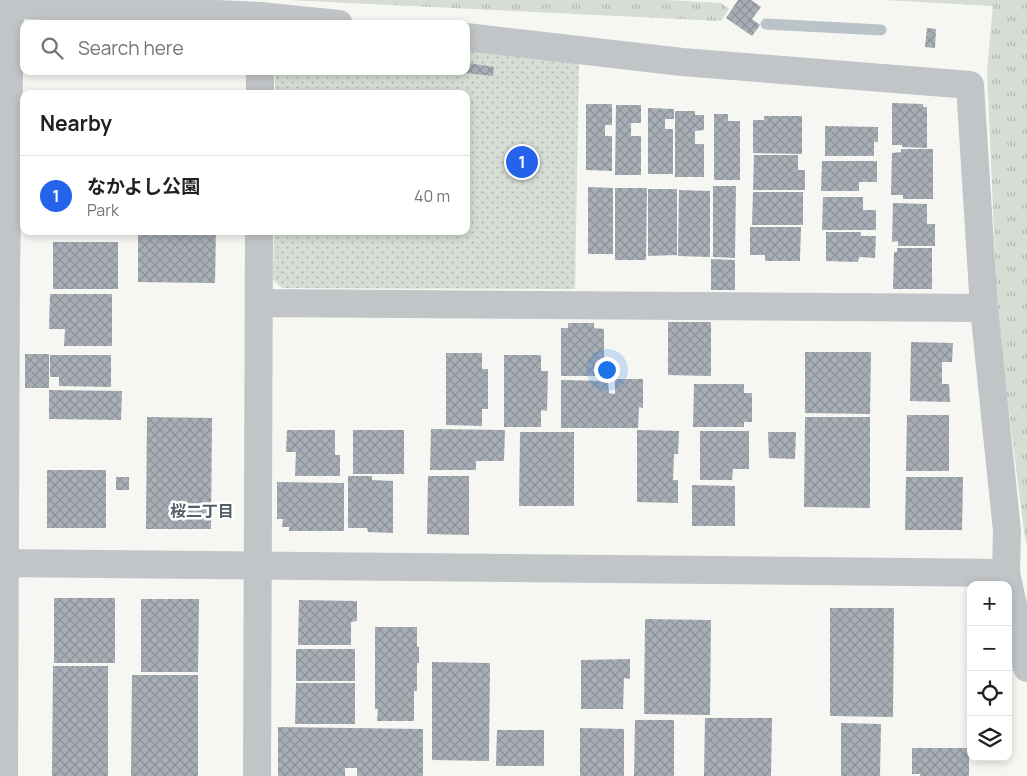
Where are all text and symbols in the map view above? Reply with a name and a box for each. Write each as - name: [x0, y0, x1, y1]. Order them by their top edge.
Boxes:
- search box: [20, 20, 470, 75]
- icon: search: [38, 34, 66, 62]
- text: Search here: [78, 35, 184, 61]
- text: Nearby: [40, 109, 112, 137]
- pin: 1: [506, 143, 538, 181]
- text: なかよし公園: [87, 173, 200, 199]
- text: 1: [52, 185, 60, 207]
- text: 40 m: [414, 185, 450, 207]
- text: Park: [87, 199, 119, 221]
- your location: [594, 357, 620, 383]
- district label: 桜二丁目: [170, 500, 234, 522]
- map controls: [967, 581, 1012, 761]
- button: +: [967, 581, 1012, 626]
- button: −: [967, 626, 1012, 671]
- button: locate: [967, 671, 1012, 716]
- button: layers: [967, 716, 1012, 761]

